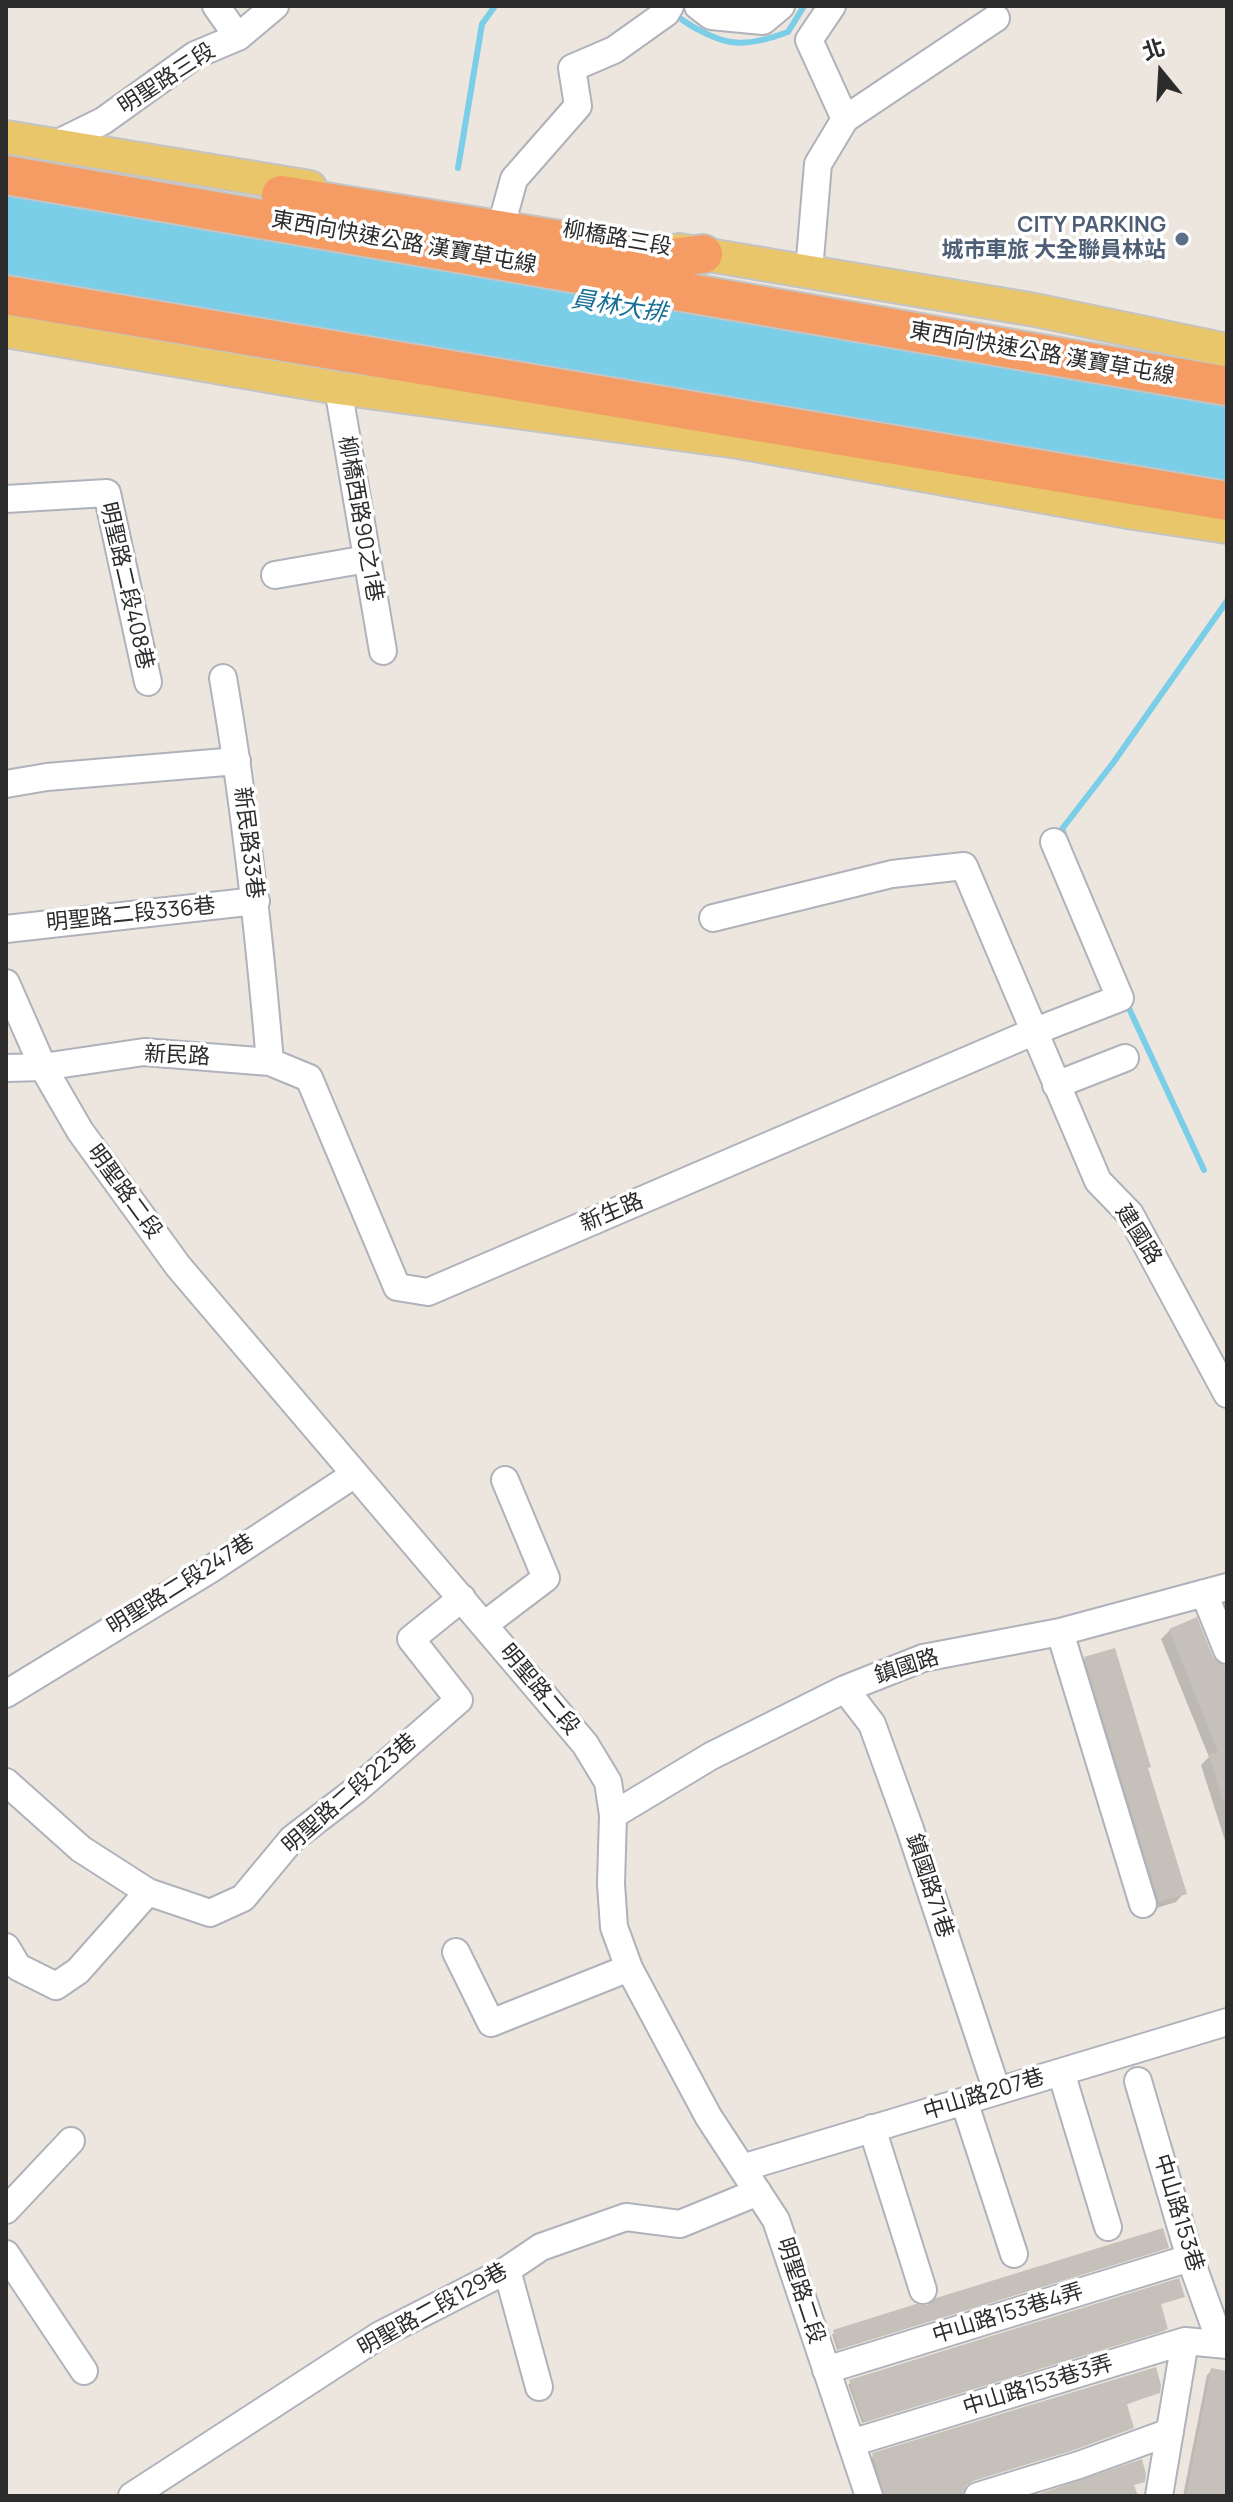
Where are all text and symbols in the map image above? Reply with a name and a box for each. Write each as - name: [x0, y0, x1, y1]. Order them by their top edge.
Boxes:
- north arrow: [1121, 32, 1201, 112]
- text: 北: [1138, 32, 1169, 67]
- street label: 明聖路三段: [114, 38, 220, 120]
- street label: 東西向快速公路 漢寶草屯線: [270, 207, 538, 279]
- place label: CITY PARKING 城市車旅 大全聯員林站: [942, 213, 1166, 264]
- street label: 柳橋路三段: [561, 216, 673, 262]
- marker: CITY PARKING 城市車旅 大全聯員林站: [1173, 230, 1191, 248]
- water label: 員林大排: [569, 285, 669, 329]
- street label: 東西向快速公路 漢寶草屯線: [908, 318, 1176, 390]
- street label: 柳橋西路90之1巷: [332, 434, 388, 604]
- street label: 明聖路二段408巷: [94, 500, 158, 672]
- street label: 新民路33巷: [228, 786, 268, 900]
- street label: 明聖路二段336巷: [45, 893, 217, 937]
- street label: 新民路: [143, 1041, 211, 1071]
- street label: 明聖路二段: [81, 1140, 167, 1244]
- street label: 新生路: [576, 1188, 648, 1238]
- street label: 建國路: [1109, 1200, 1167, 1270]
- street label: 明聖路二段247巷: [103, 1529, 259, 1641]
- street label: 明聖路二段: [494, 1639, 584, 1741]
- street label: 鎮國路: [872, 1644, 942, 1690]
- street label: 明聖路二段223巷: [277, 1729, 423, 1859]
- street label: 鎮國路71巷: [900, 1831, 958, 1941]
- street label: 中山路207巷: [920, 2064, 1048, 2126]
- street label: 中山路153巷: [1148, 2151, 1208, 2275]
- street label: 明聖路二段: [770, 2235, 830, 2347]
- street label: 明聖路二段129巷: [354, 2258, 512, 2362]
- street label: 中山路153巷4弄: [929, 2279, 1087, 2349]
- street label: 中山路153巷3弄: [960, 2351, 1116, 2421]

